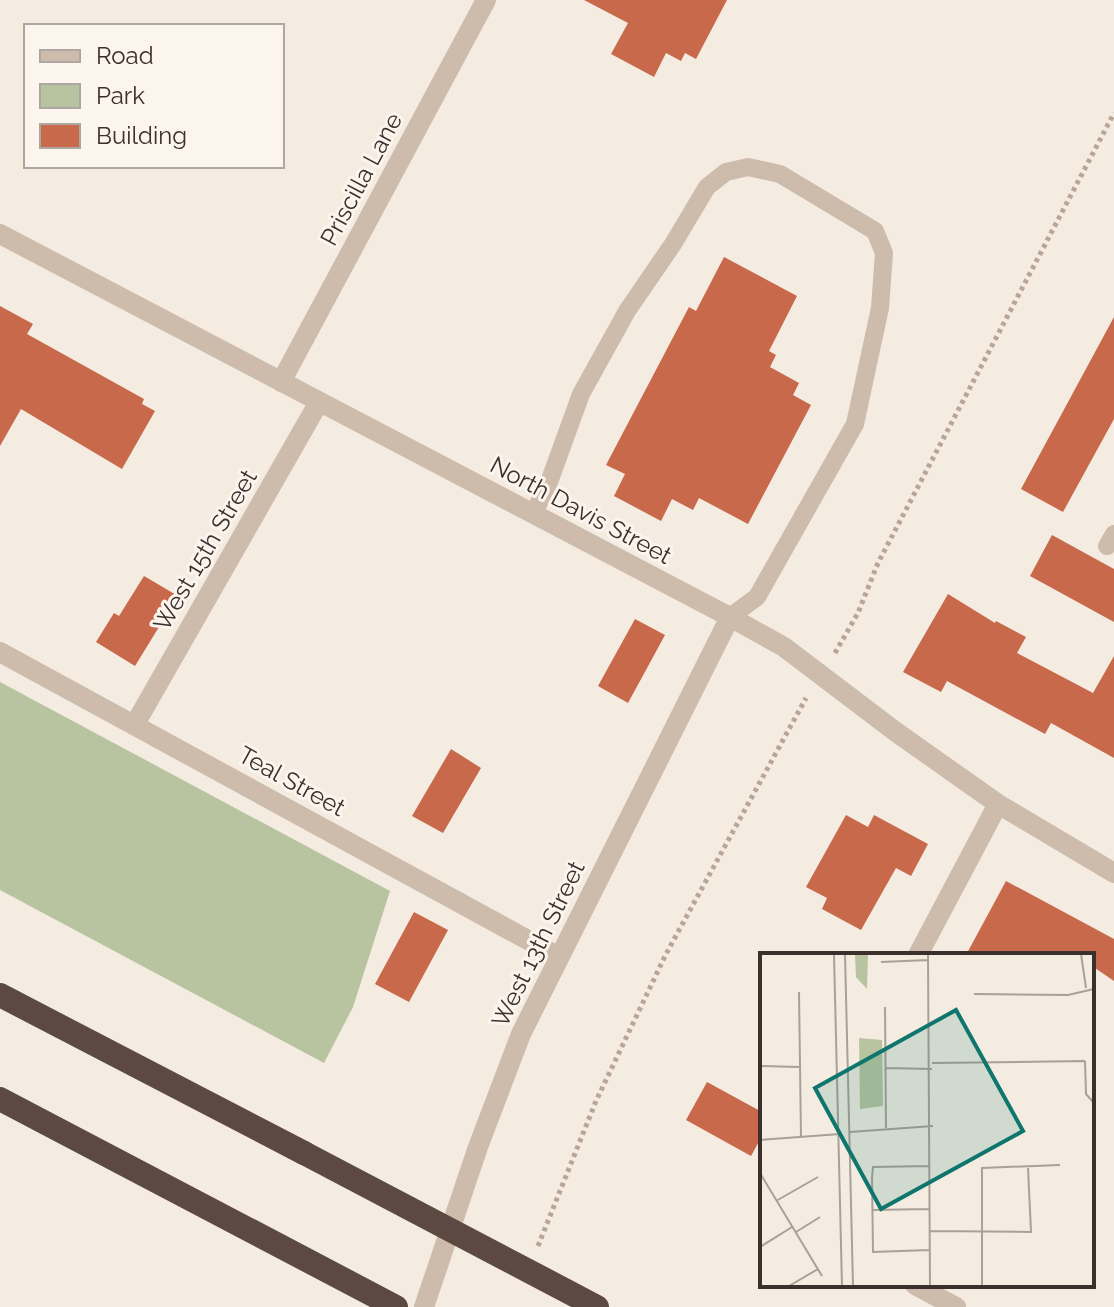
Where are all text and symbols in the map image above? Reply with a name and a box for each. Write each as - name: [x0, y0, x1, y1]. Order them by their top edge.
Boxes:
- legend: [24, 24, 284, 168]
- text: Road: [96, 41, 154, 70]
- text: Park: [96, 81, 145, 110]
- street label: Priscilla Lane: [314, 108, 408, 250]
- text: Building: [96, 121, 187, 150]
- street label: North Davis Street: [485, 450, 677, 570]
- street label: West 15th Street: [147, 464, 263, 636]
- street label: Teal Street: [234, 740, 350, 822]
- street label: West 13th Street: [485, 856, 591, 1032]
- inset map: [760, 953, 1094, 1287]

